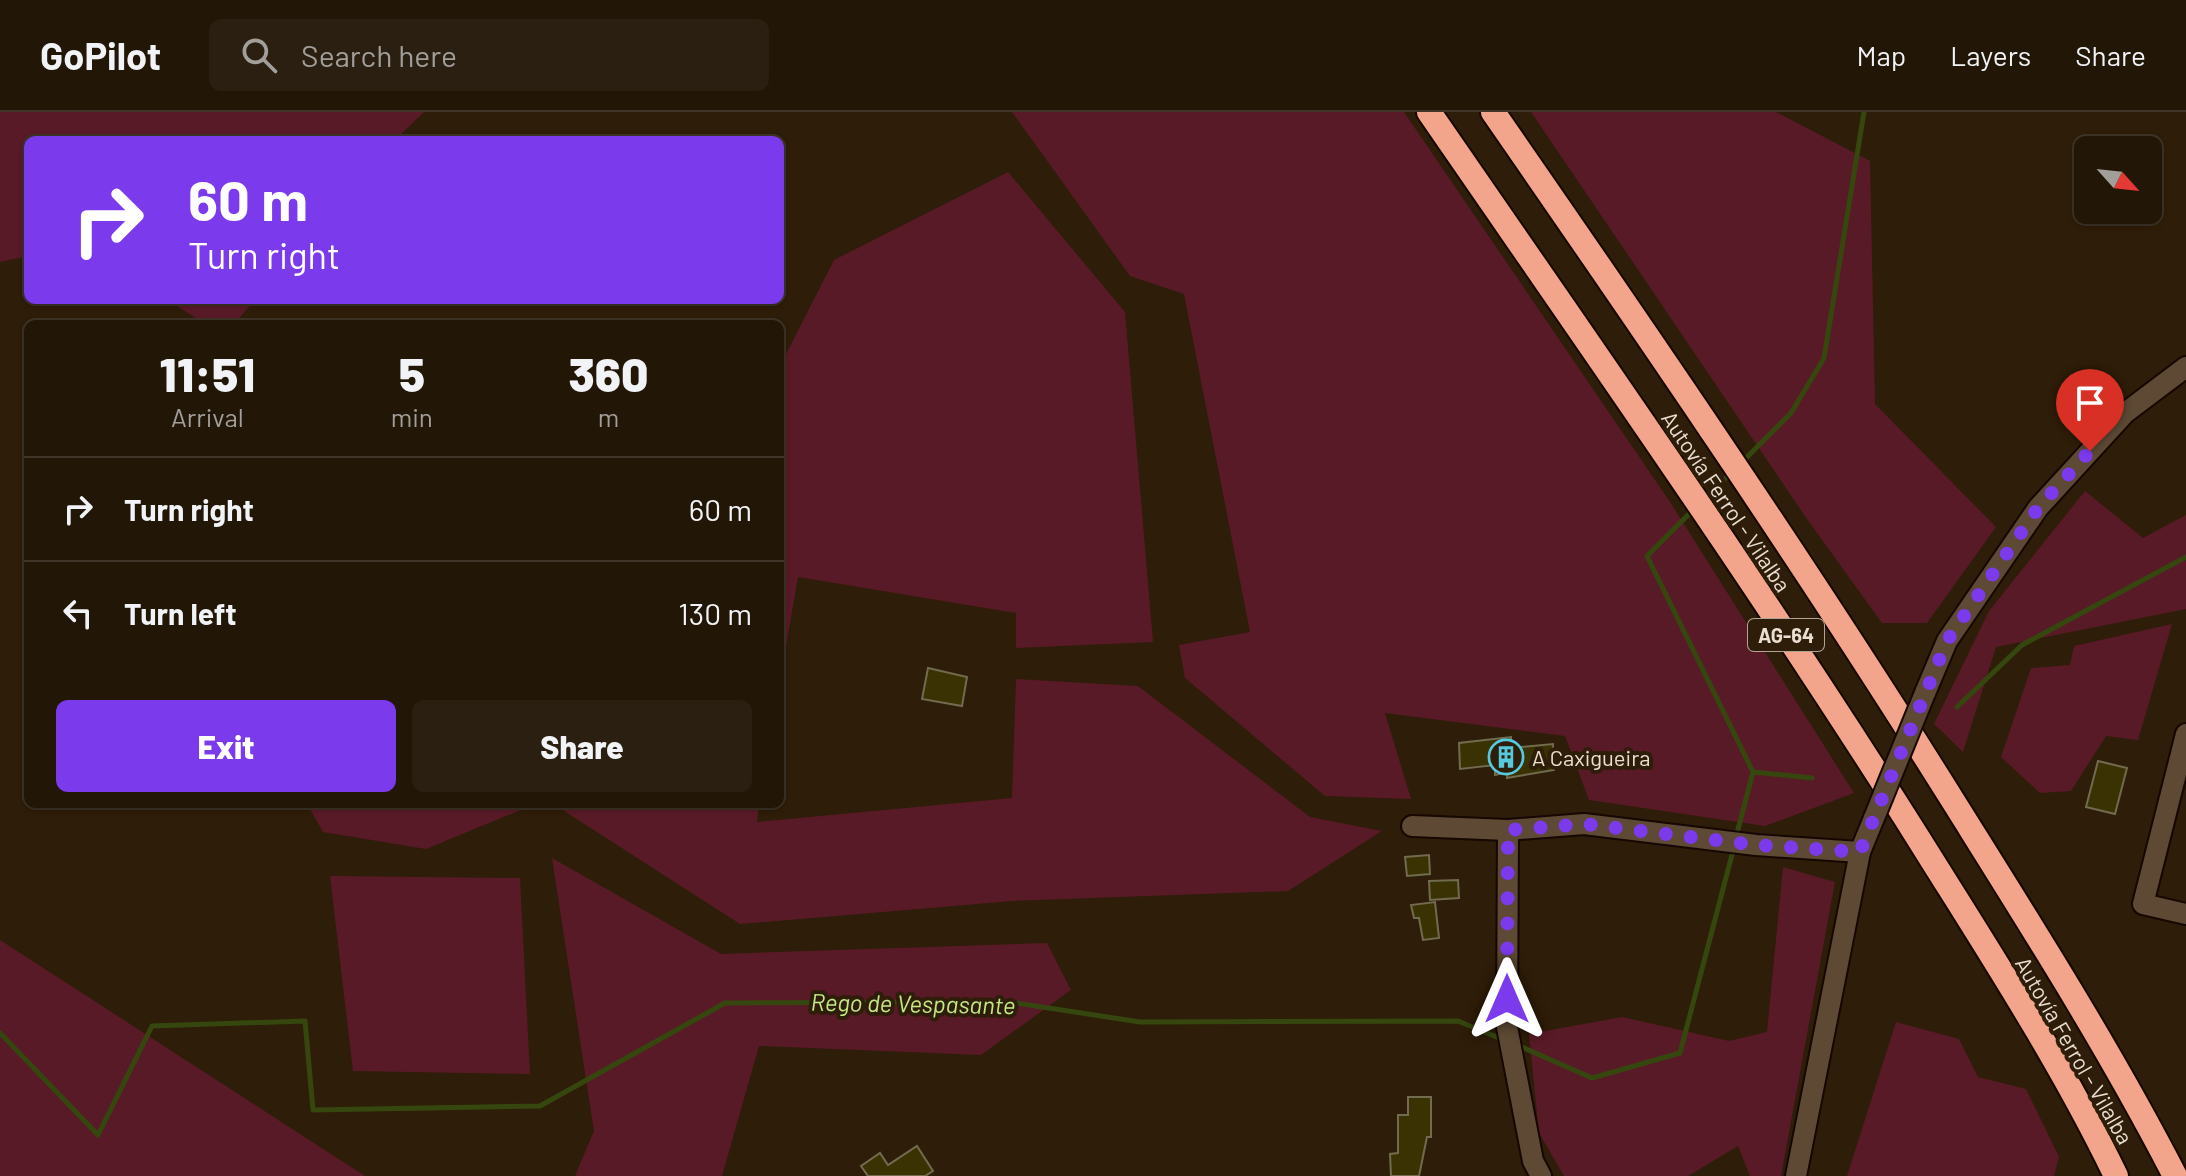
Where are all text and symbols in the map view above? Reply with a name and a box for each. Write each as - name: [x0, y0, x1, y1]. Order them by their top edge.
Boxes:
- search box: [209, 19, 769, 91]
- text: GoPilot: [40, 32, 161, 78]
- icon: search: [237, 33, 281, 77]
- text: Search here: [301, 37, 457, 73]
- text: Map: [1856, 38, 1906, 72]
- text: Layers: [1950, 38, 2031, 72]
- text: Share: [2075, 38, 2146, 72]
- north arrow: [2074, 136, 2162, 224]
- map controls: [2074, 136, 2162, 224]
- text: 60 m: [188, 165, 308, 232]
- icon: right: [56, 168, 160, 272]
- text: Turn right: [188, 233, 340, 276]
- text: 11:51: [160, 344, 255, 402]
- text: 5: [399, 344, 425, 402]
- text: 360: [568, 344, 648, 402]
- pin: [2056, 369, 2124, 451]
- icon: arrive: [2068, 381, 2112, 425]
- text: Arrival: [171, 401, 244, 432]
- text: min: [391, 401, 433, 432]
- text: m: [598, 401, 619, 432]
- street label: Autovía Ferrol - Vilalba: [1657, 406, 1797, 596]
- icon: right: [56, 487, 100, 531]
- text: Turn right: [124, 491, 254, 527]
- text: 60 m: [689, 491, 752, 527]
- icon: left: [56, 591, 100, 635]
- text: Turn left: [124, 595, 237, 631]
- text: 130 m: [678, 595, 752, 631]
- road number: AG-64: [1748, 619, 1824, 651]
- button: Exit: [56, 700, 396, 792]
- button: Share: [412, 700, 752, 792]
- building icon: A Caxigueira: [1487, 738, 1525, 776]
- place label: A Caxigueira: [1532, 744, 1650, 770]
- street label: Autovía Ferrol - Vilalba: [2011, 952, 2139, 1148]
- position arrow: [1465, 957, 1549, 1041]
- water label: Rego de Vespasante: [810, 987, 1016, 1019]

